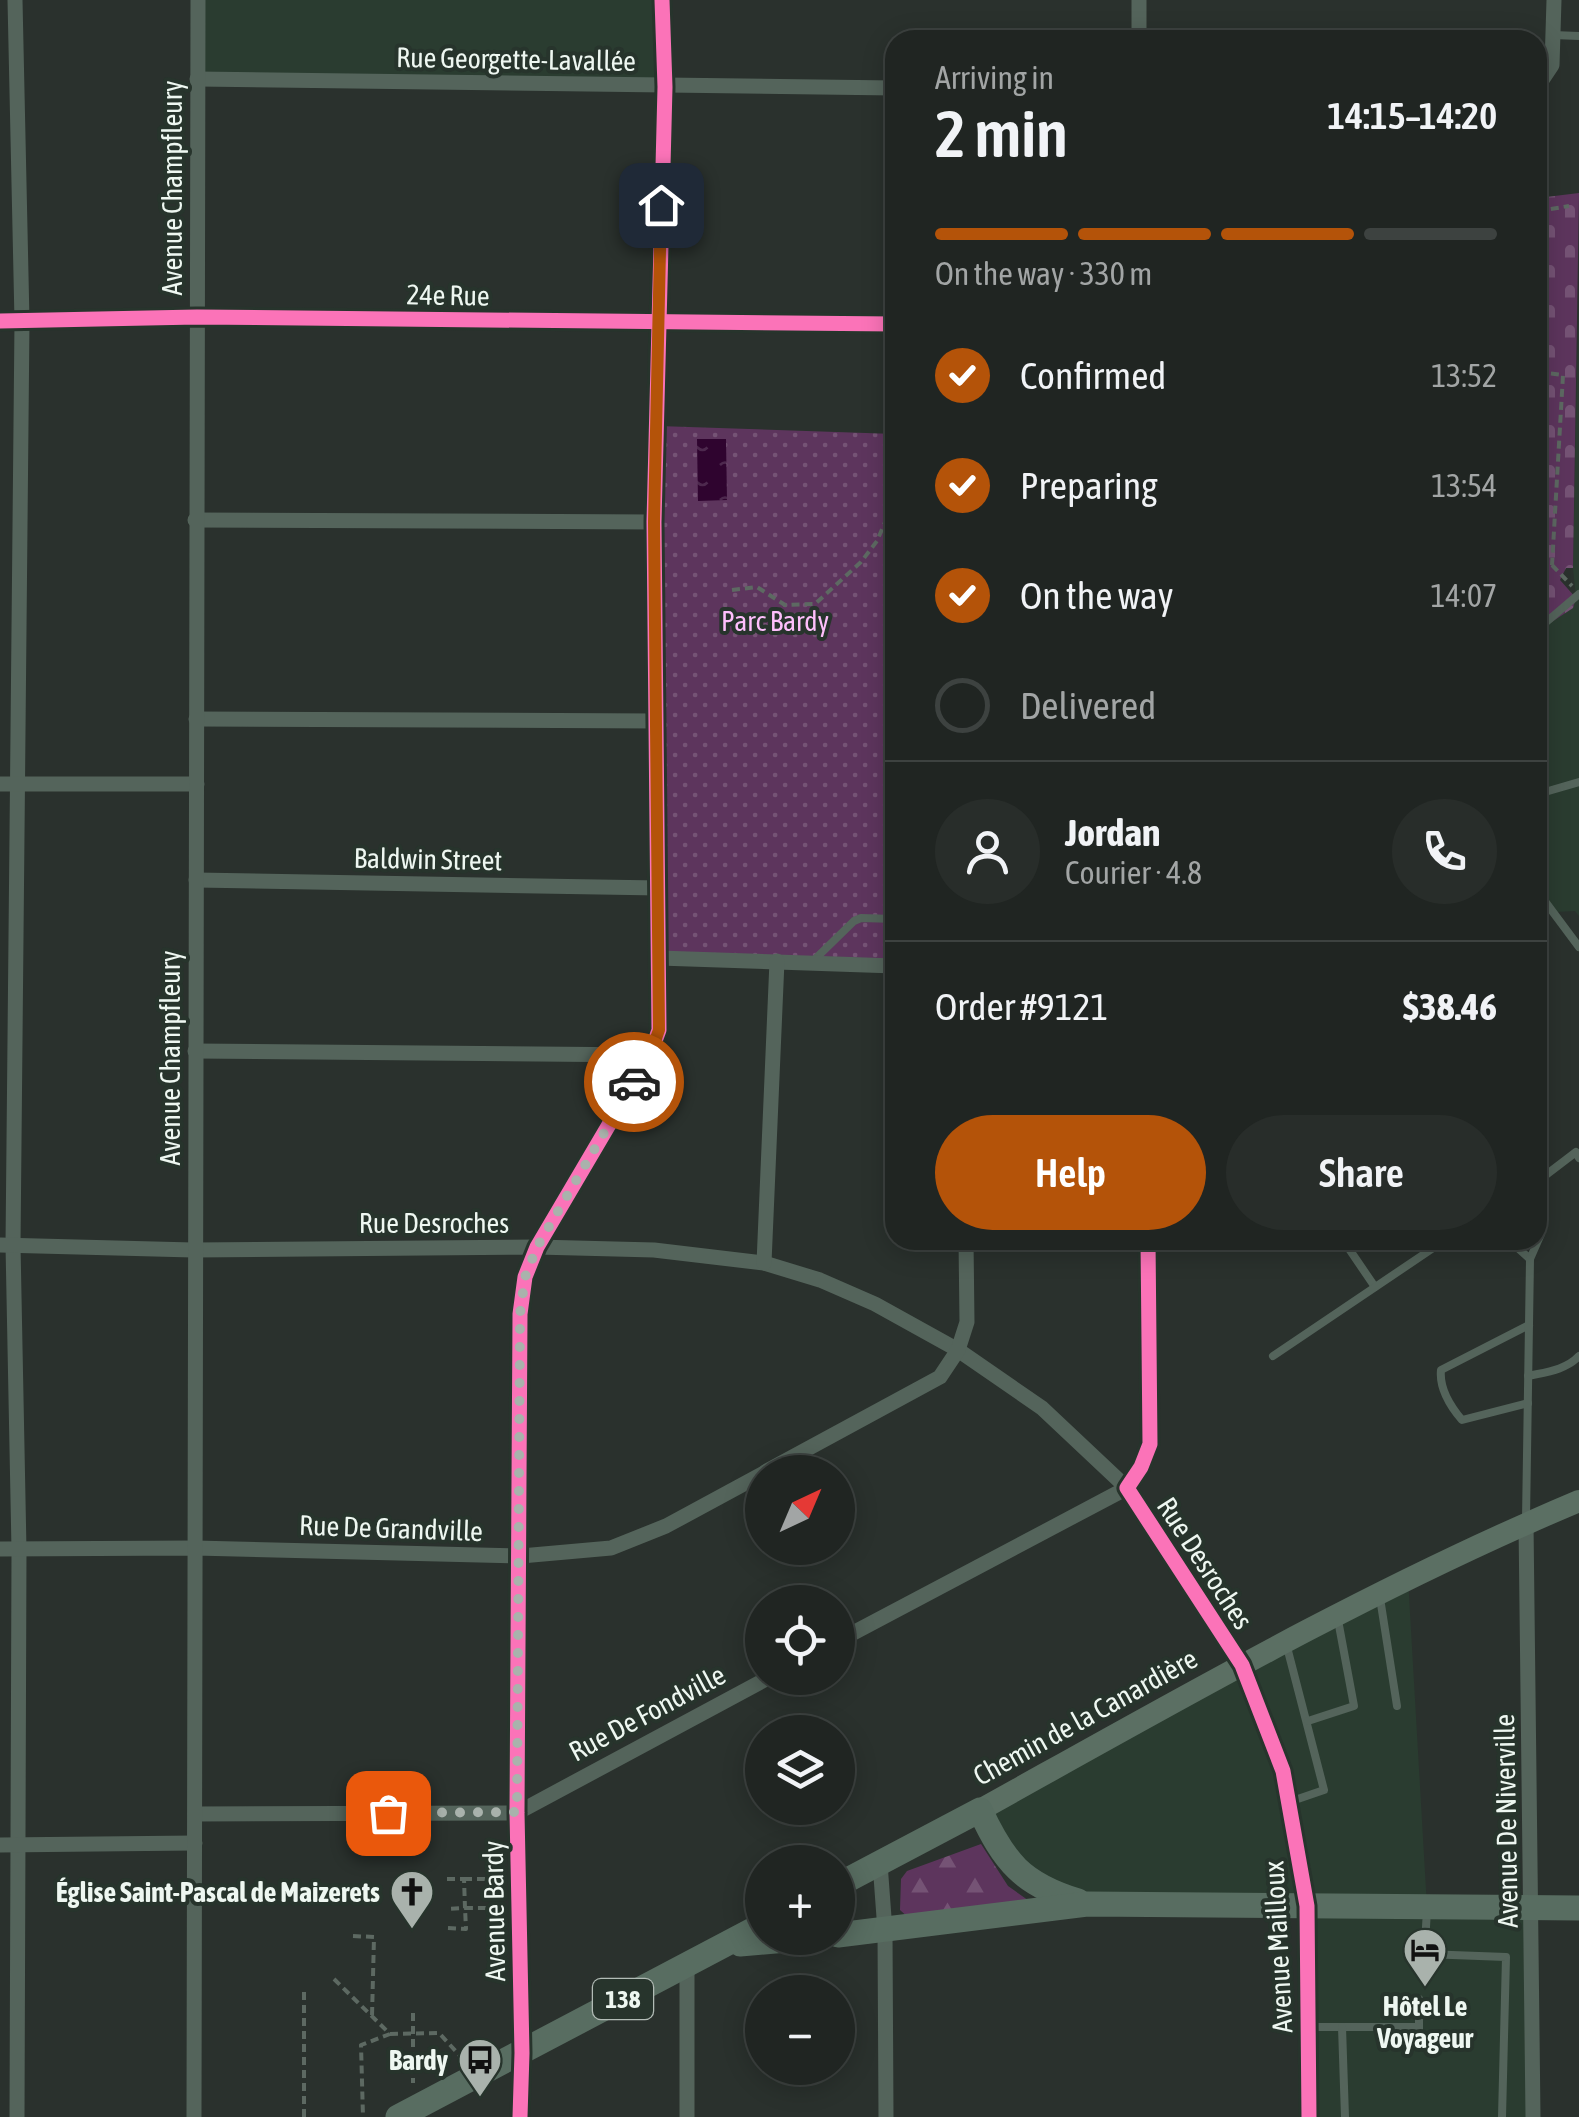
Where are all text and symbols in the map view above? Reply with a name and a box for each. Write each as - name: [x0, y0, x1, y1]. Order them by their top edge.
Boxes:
- street label: Rue Georgette-Lavallée: [396, 41, 636, 77]
- text: Arriving in: [935, 59, 1054, 96]
- street label: Avenue Champfleury: [156, 81, 188, 295]
- text: 14:15–14:20: [1327, 94, 1497, 137]
- text: 2 min: [935, 96, 1068, 171]
- pin: [619, 163, 704, 248]
- icon: home: [634, 178, 689, 233]
- text: On the way · 330 m: [935, 255, 1152, 292]
- street label: 24e Rue: [406, 278, 490, 312]
- icon: check: [935, 348, 990, 403]
- text: Confirmed: [1020, 354, 1166, 397]
- text: 13:52: [1431, 357, 1497, 394]
- icon: check: [935, 458, 990, 513]
- text: Preparing: [1020, 464, 1158, 507]
- text: 13:54: [1431, 467, 1497, 504]
- icon: check: [935, 568, 990, 623]
- text: On the way: [1020, 574, 1173, 617]
- text: 14:07: [1431, 577, 1497, 614]
- park label: Parc Bardy: [721, 605, 829, 637]
- text: Delivered: [1020, 684, 1156, 727]
- button: person: [935, 799, 1040, 904]
- button: phone: [1392, 799, 1497, 904]
- text: Jordan: [1065, 811, 1160, 854]
- street label: Baldwin Street: [353, 842, 503, 876]
- text: Courier · 4.8: [1065, 854, 1202, 891]
- street label: Avenue Champfleury: [154, 951, 186, 1165]
- text: Order #9121: [935, 985, 1108, 1028]
- text: $38.46: [1403, 985, 1497, 1028]
- courier: [584, 1032, 684, 1132]
- icon: car: [607, 1055, 662, 1110]
- button: Help: [935, 1115, 1206, 1230]
- button: Share: [1226, 1115, 1497, 1230]
- street label: Rue Desroches: [359, 1207, 509, 1239]
- north arrow: [745, 1455, 855, 1565]
- map controls: [745, 1455, 855, 2085]
- street label: Rue Desroches: [1151, 1491, 1259, 1635]
- street label: Rue De Grandville: [299, 1509, 483, 1547]
- button: locate: [745, 1585, 855, 1695]
- street label: Chemin de la Canardière: [968, 1642, 1202, 1792]
- street label: Rue De Fondville: [563, 1658, 731, 1768]
- street label: Avenue De Niverville: [1488, 1714, 1524, 1928]
- button: layers: [745, 1715, 855, 1825]
- pin: [346, 1771, 431, 1856]
- icon: bag: [361, 1786, 416, 1841]
- street label: Avenue Bardy: [477, 1840, 511, 1982]
- button: +: [745, 1845, 855, 1955]
- street label: Avenue Mailloux: [1258, 1860, 1298, 2034]
- church icon: Église Saint-Pascal de Maizerets: [389, 1869, 435, 1930]
- place label: Église Saint-Pascal de Maizerets: [56, 1876, 380, 1908]
- hotel icon: Hôtel Le Voyageur: [1402, 1927, 1448, 1988]
- button: −: [745, 1975, 855, 2085]
- road number: 138: [593, 1979, 653, 2019]
- place label: Hôtel Le Voyageur: [1376, 1990, 1474, 2054]
- bus stop icon: Bardy: [457, 2037, 503, 2098]
- place label: Bardy: [389, 2044, 448, 2076]

